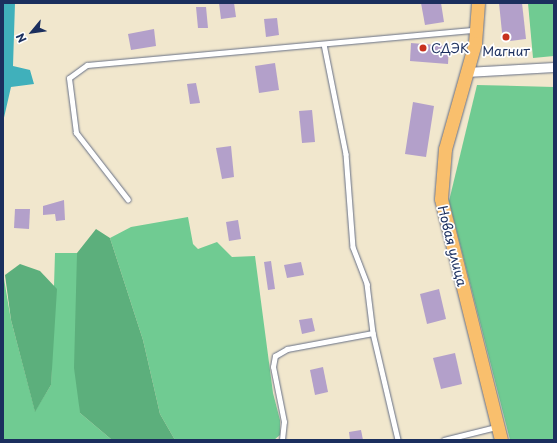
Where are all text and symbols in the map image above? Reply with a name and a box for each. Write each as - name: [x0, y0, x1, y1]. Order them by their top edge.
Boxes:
- north arrow: [12, 12, 52, 52]
- text: N: [12, 30, 31, 46]
- marker: Магнит: [501, 32, 511, 42]
- place label: СДЭК: [431, 40, 469, 56]
- marker: СДЭК: [418, 43, 428, 53]
- place label: Магнит: [482, 43, 530, 59]
- street label: Новая улица: [434, 204, 470, 288]

